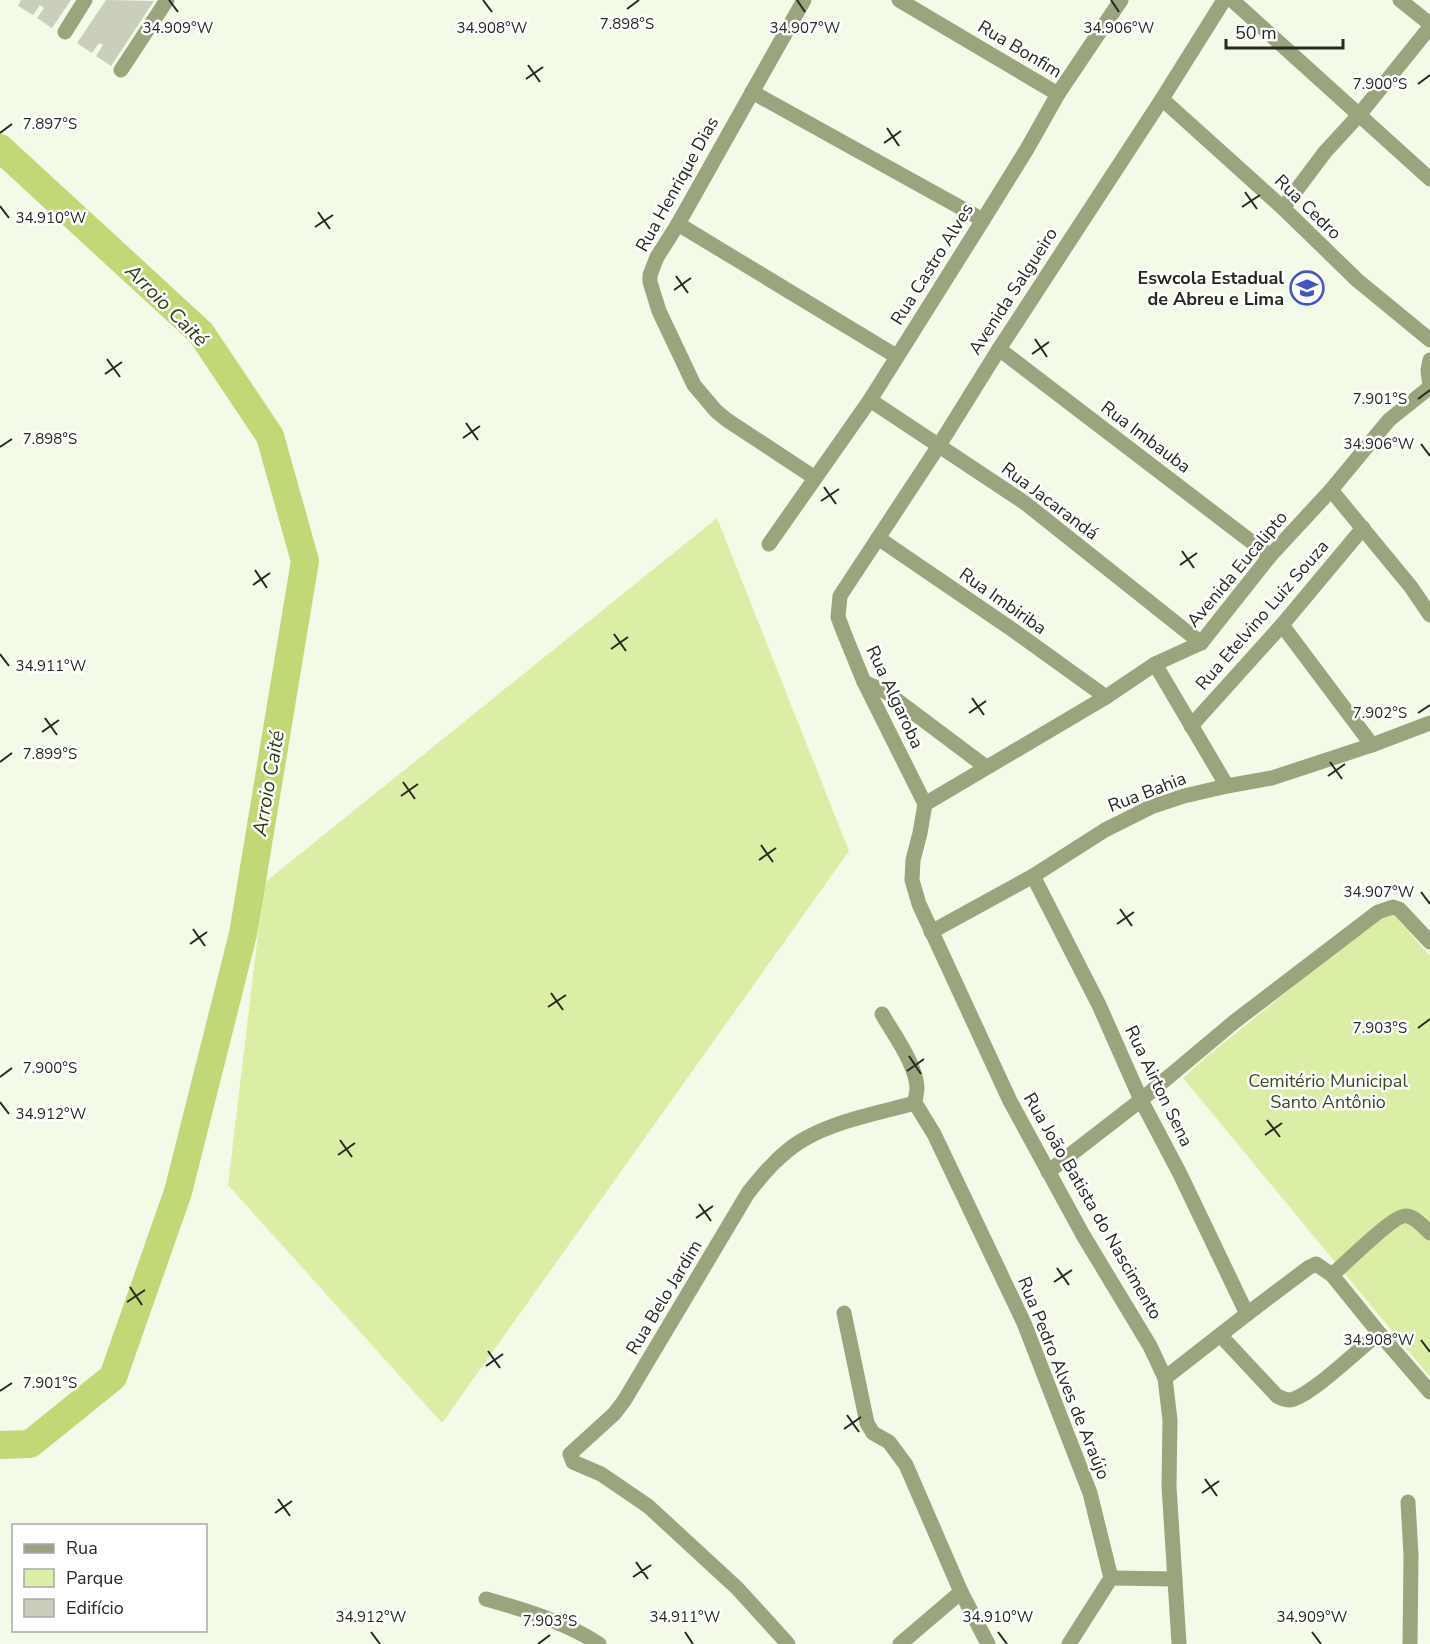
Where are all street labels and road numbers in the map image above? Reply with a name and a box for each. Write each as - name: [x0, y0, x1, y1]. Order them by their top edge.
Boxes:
- street label: Rua Bonfim: [973, 14, 1067, 84]
- street label: Rua Henrique Dias: [630, 112, 724, 256]
- street label: Rua Cedro: [1269, 169, 1347, 245]
- street label: Rua Castro Alves: [885, 199, 979, 329]
- street label: Avenida Salgueiro: [963, 223, 1063, 359]
- street label: Rua Imbauba: [1096, 395, 1196, 479]
- street label: Rua Jacarandá: [997, 457, 1103, 545]
- street label: Avenida Eucalipto: [1181, 506, 1293, 632]
- street label: Rua Etelvino Luiz Souza: [1190, 535, 1334, 695]
- street label: Rua Imbiriba: [954, 562, 1052, 640]
- street label: Rua Algaroba: [861, 642, 929, 752]
- street label: Rua Bahia: [1104, 766, 1190, 818]
- street label: Rua Airton Sena: [1119, 1021, 1199, 1151]
- street label: Rua João Batista do Nascimento: [1018, 1088, 1168, 1324]
- street label: Rua Belo Jardim: [620, 1235, 708, 1359]
- street label: Rua Pedro Alves de Araújo: [1012, 1273, 1116, 1483]

